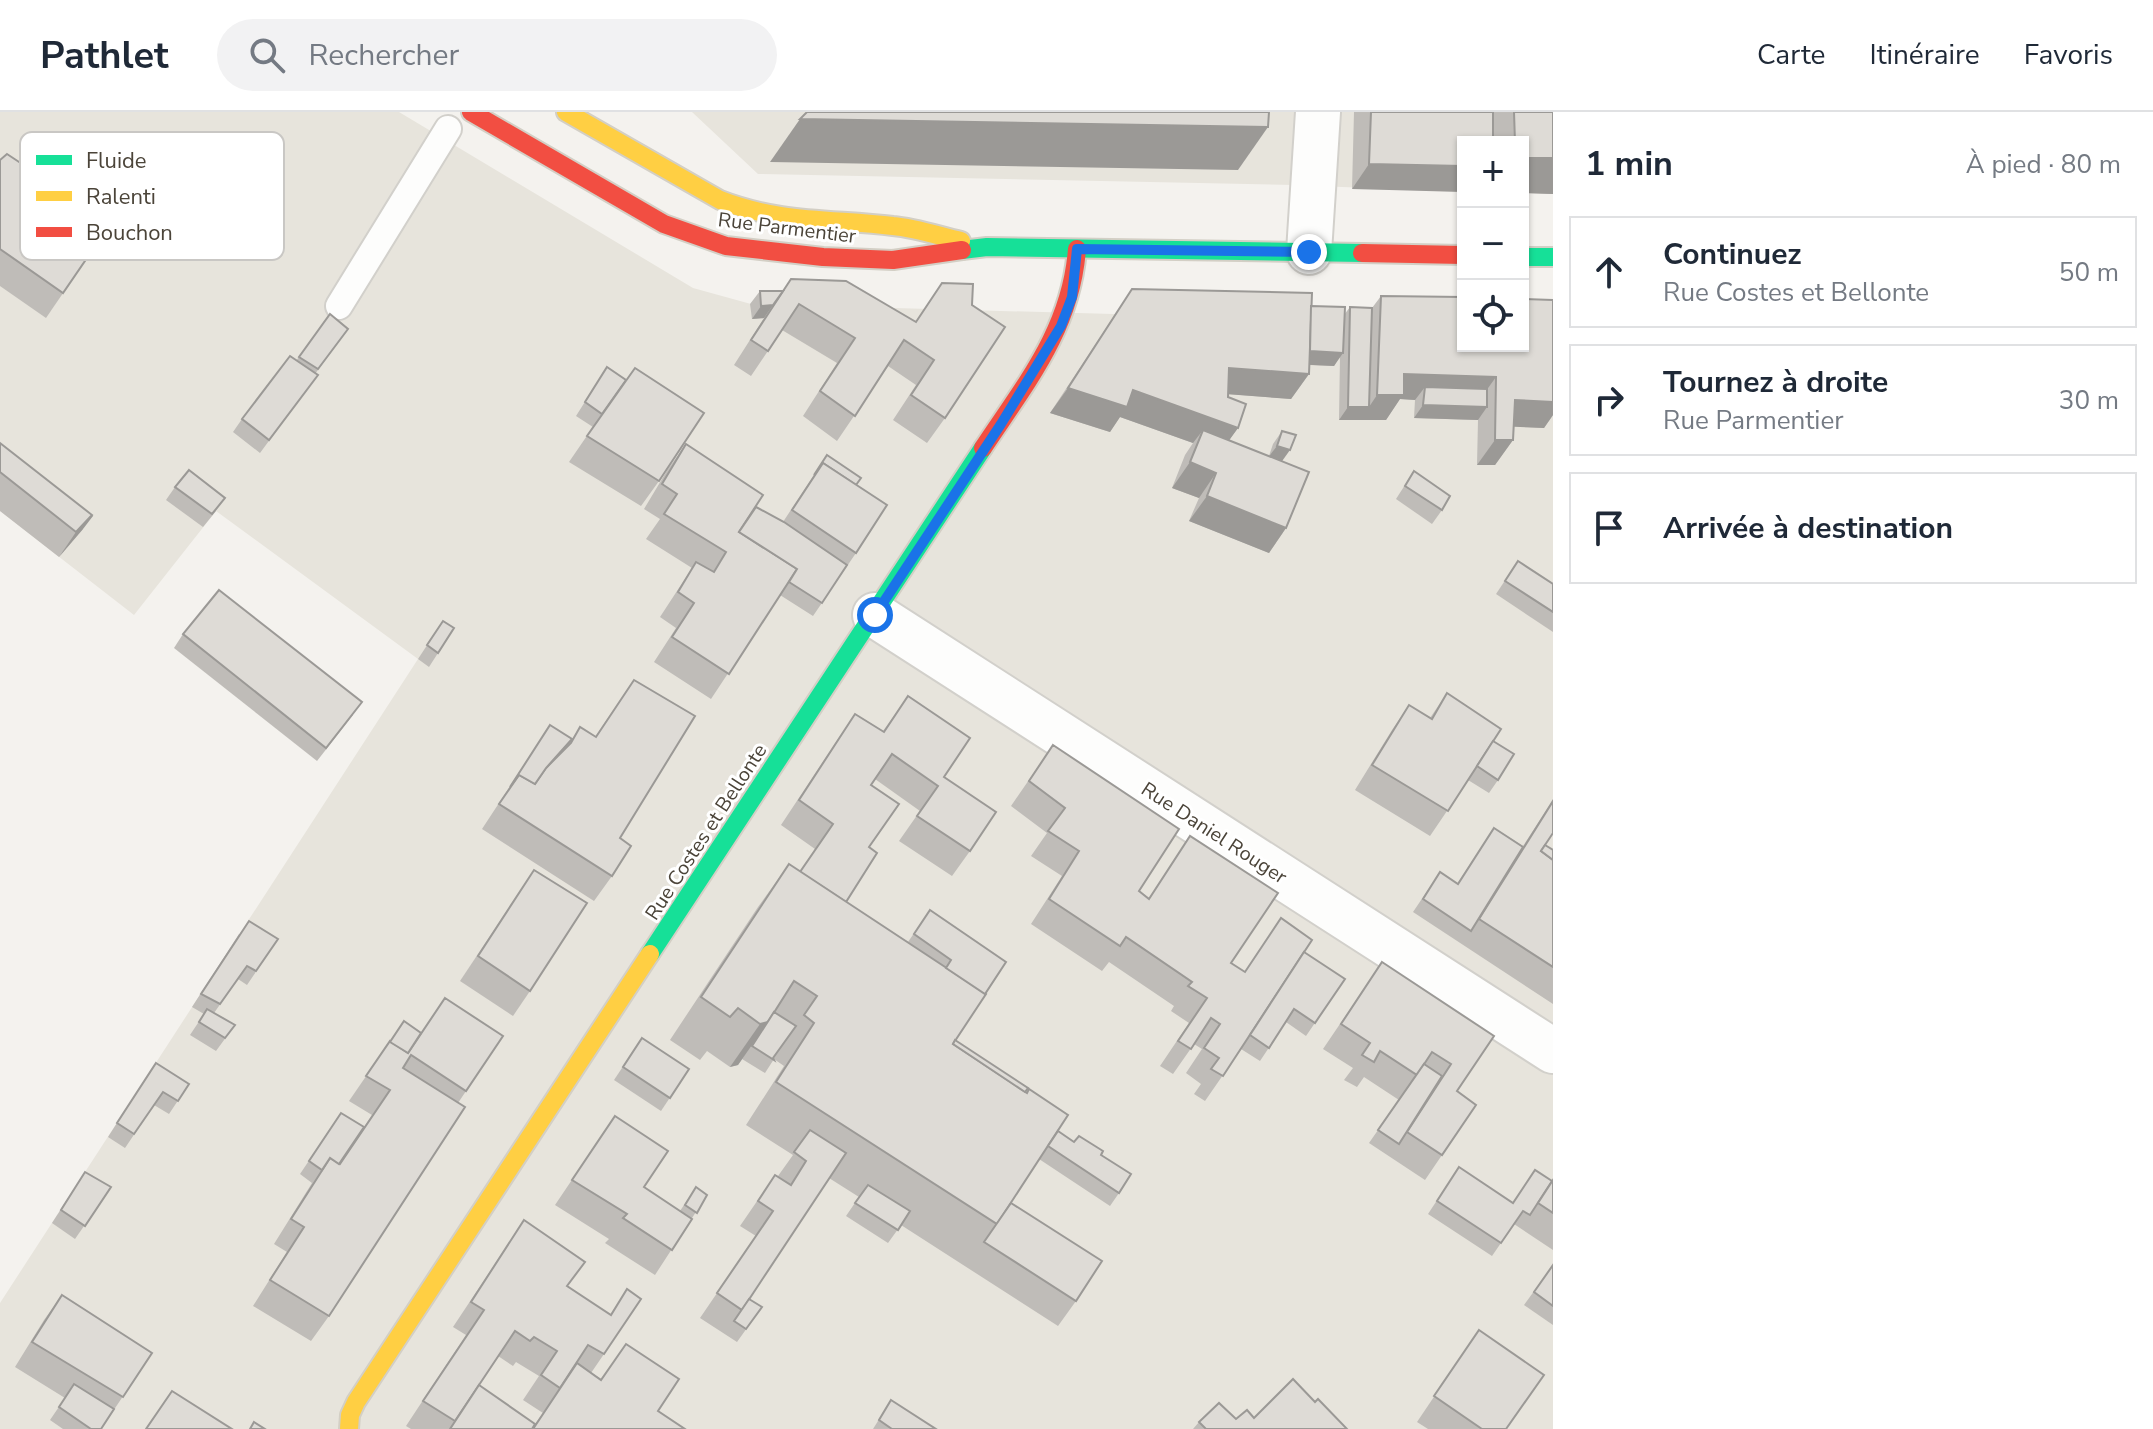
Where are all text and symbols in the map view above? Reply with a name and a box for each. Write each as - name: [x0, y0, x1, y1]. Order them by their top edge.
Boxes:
- search box: [217, 19, 777, 91]
- text: Pathlet: [40, 30, 169, 81]
- icon: search: [245, 33, 289, 77]
- text: Rechercher: [309, 35, 459, 76]
- text: Carte: [1757, 36, 1826, 74]
- text: Itinéraire: [1870, 36, 1980, 74]
- text: Favoris: [2024, 36, 2113, 74]
- legend: [20, 132, 284, 260]
- map controls: [1457, 136, 1529, 352]
- button: +: [1457, 136, 1529, 208]
- text: 1 min: [1585, 141, 1673, 187]
- text: Fluide: [86, 146, 147, 176]
- text: À pied · 80 m: [1966, 147, 2121, 182]
- text: Ralenti: [86, 182, 156, 212]
- street label: Rue Parmentier: [716, 206, 858, 250]
- button: −: [1457, 208, 1529, 280]
- text: Bouchon: [86, 218, 173, 248]
- route end: [1291, 234, 1327, 270]
- text: Continuez: [1663, 234, 1802, 275]
- icon: ahead: [1587, 250, 1631, 294]
- text: 50 m: [2059, 255, 2119, 290]
- text: Rue Costes et Bellonte: [1663, 275, 1929, 310]
- button: locate: [1457, 280, 1529, 352]
- text: Tournez à droite: [1663, 362, 1888, 403]
- icon: right: [1587, 378, 1631, 422]
- text: 30 m: [2059, 383, 2119, 418]
- text: Rue Parmentier: [1663, 403, 1844, 438]
- icon: arrive: [1587, 506, 1631, 550]
- text: Arrivée à destination: [1663, 508, 1953, 549]
- route start: [857, 597, 893, 633]
- street label: Rue Costes et Bellonte: [639, 739, 773, 925]
- street label: Rue Daniel Rouger: [1136, 776, 1292, 890]

